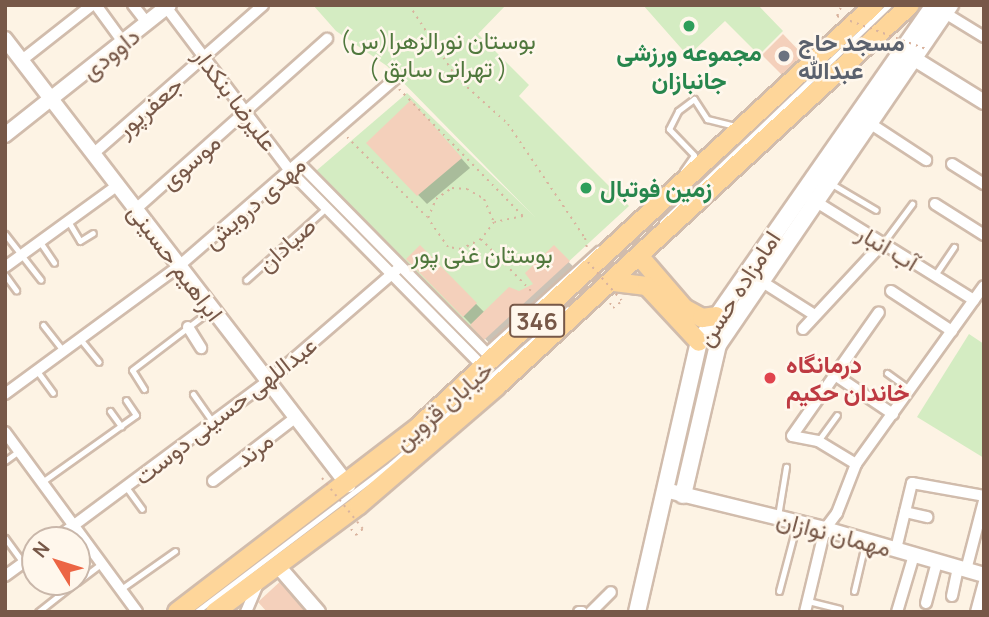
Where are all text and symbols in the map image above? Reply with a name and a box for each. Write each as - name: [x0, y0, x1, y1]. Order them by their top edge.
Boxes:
- marker: مجموعه ورزشی جانبازان: [681, 18, 697, 34]
- street label: داوودی: [75, 21, 145, 85]
- park label: بوستان نورالزهرا(س) ( تهرانی سابق ): [340, 26, 536, 82]
- place label: مسجد حاج عبدالله: [798, 28, 905, 84]
- place label: مجموعه ورزشی جانبازان: [616, 38, 762, 94]
- street label: علیرضا بنکدار: [188, 42, 284, 156]
- marker: مسجد حاج عبدالله: [776, 48, 792, 64]
- street label: جعفرپور: [110, 69, 188, 143]
- street label: موسوی: [154, 127, 226, 195]
- street label: مهدی درویش: [197, 150, 311, 254]
- place label: زمین فوتبال: [600, 174, 712, 202]
- marker: زمین فوتبال: [578, 180, 594, 196]
- street label: ابراهیم حسینی: [122, 197, 230, 327]
- street label: صیادان: [251, 210, 321, 278]
- street label: آب انبار: [852, 218, 924, 276]
- street label: امامزاده حسن: [690, 225, 786, 351]
- park label: بوستان غنی پور: [411, 240, 553, 268]
- road number: 346: [509, 302, 565, 340]
- street label: عبداللهی حسینی دوست: [128, 330, 322, 490]
- place label: درمانگاه خاندان حکیم: [786, 350, 909, 406]
- street label: خیابان قزوین: [388, 354, 498, 456]
- marker: درمانگاه خاندان حکیم: [760, 368, 780, 388]
- street label: مرند: [229, 425, 279, 473]
- street label: مهمان نوازان: [774, 504, 894, 562]
- north arrow: [21, 526, 91, 596]
- text: N: [27, 536, 55, 563]

